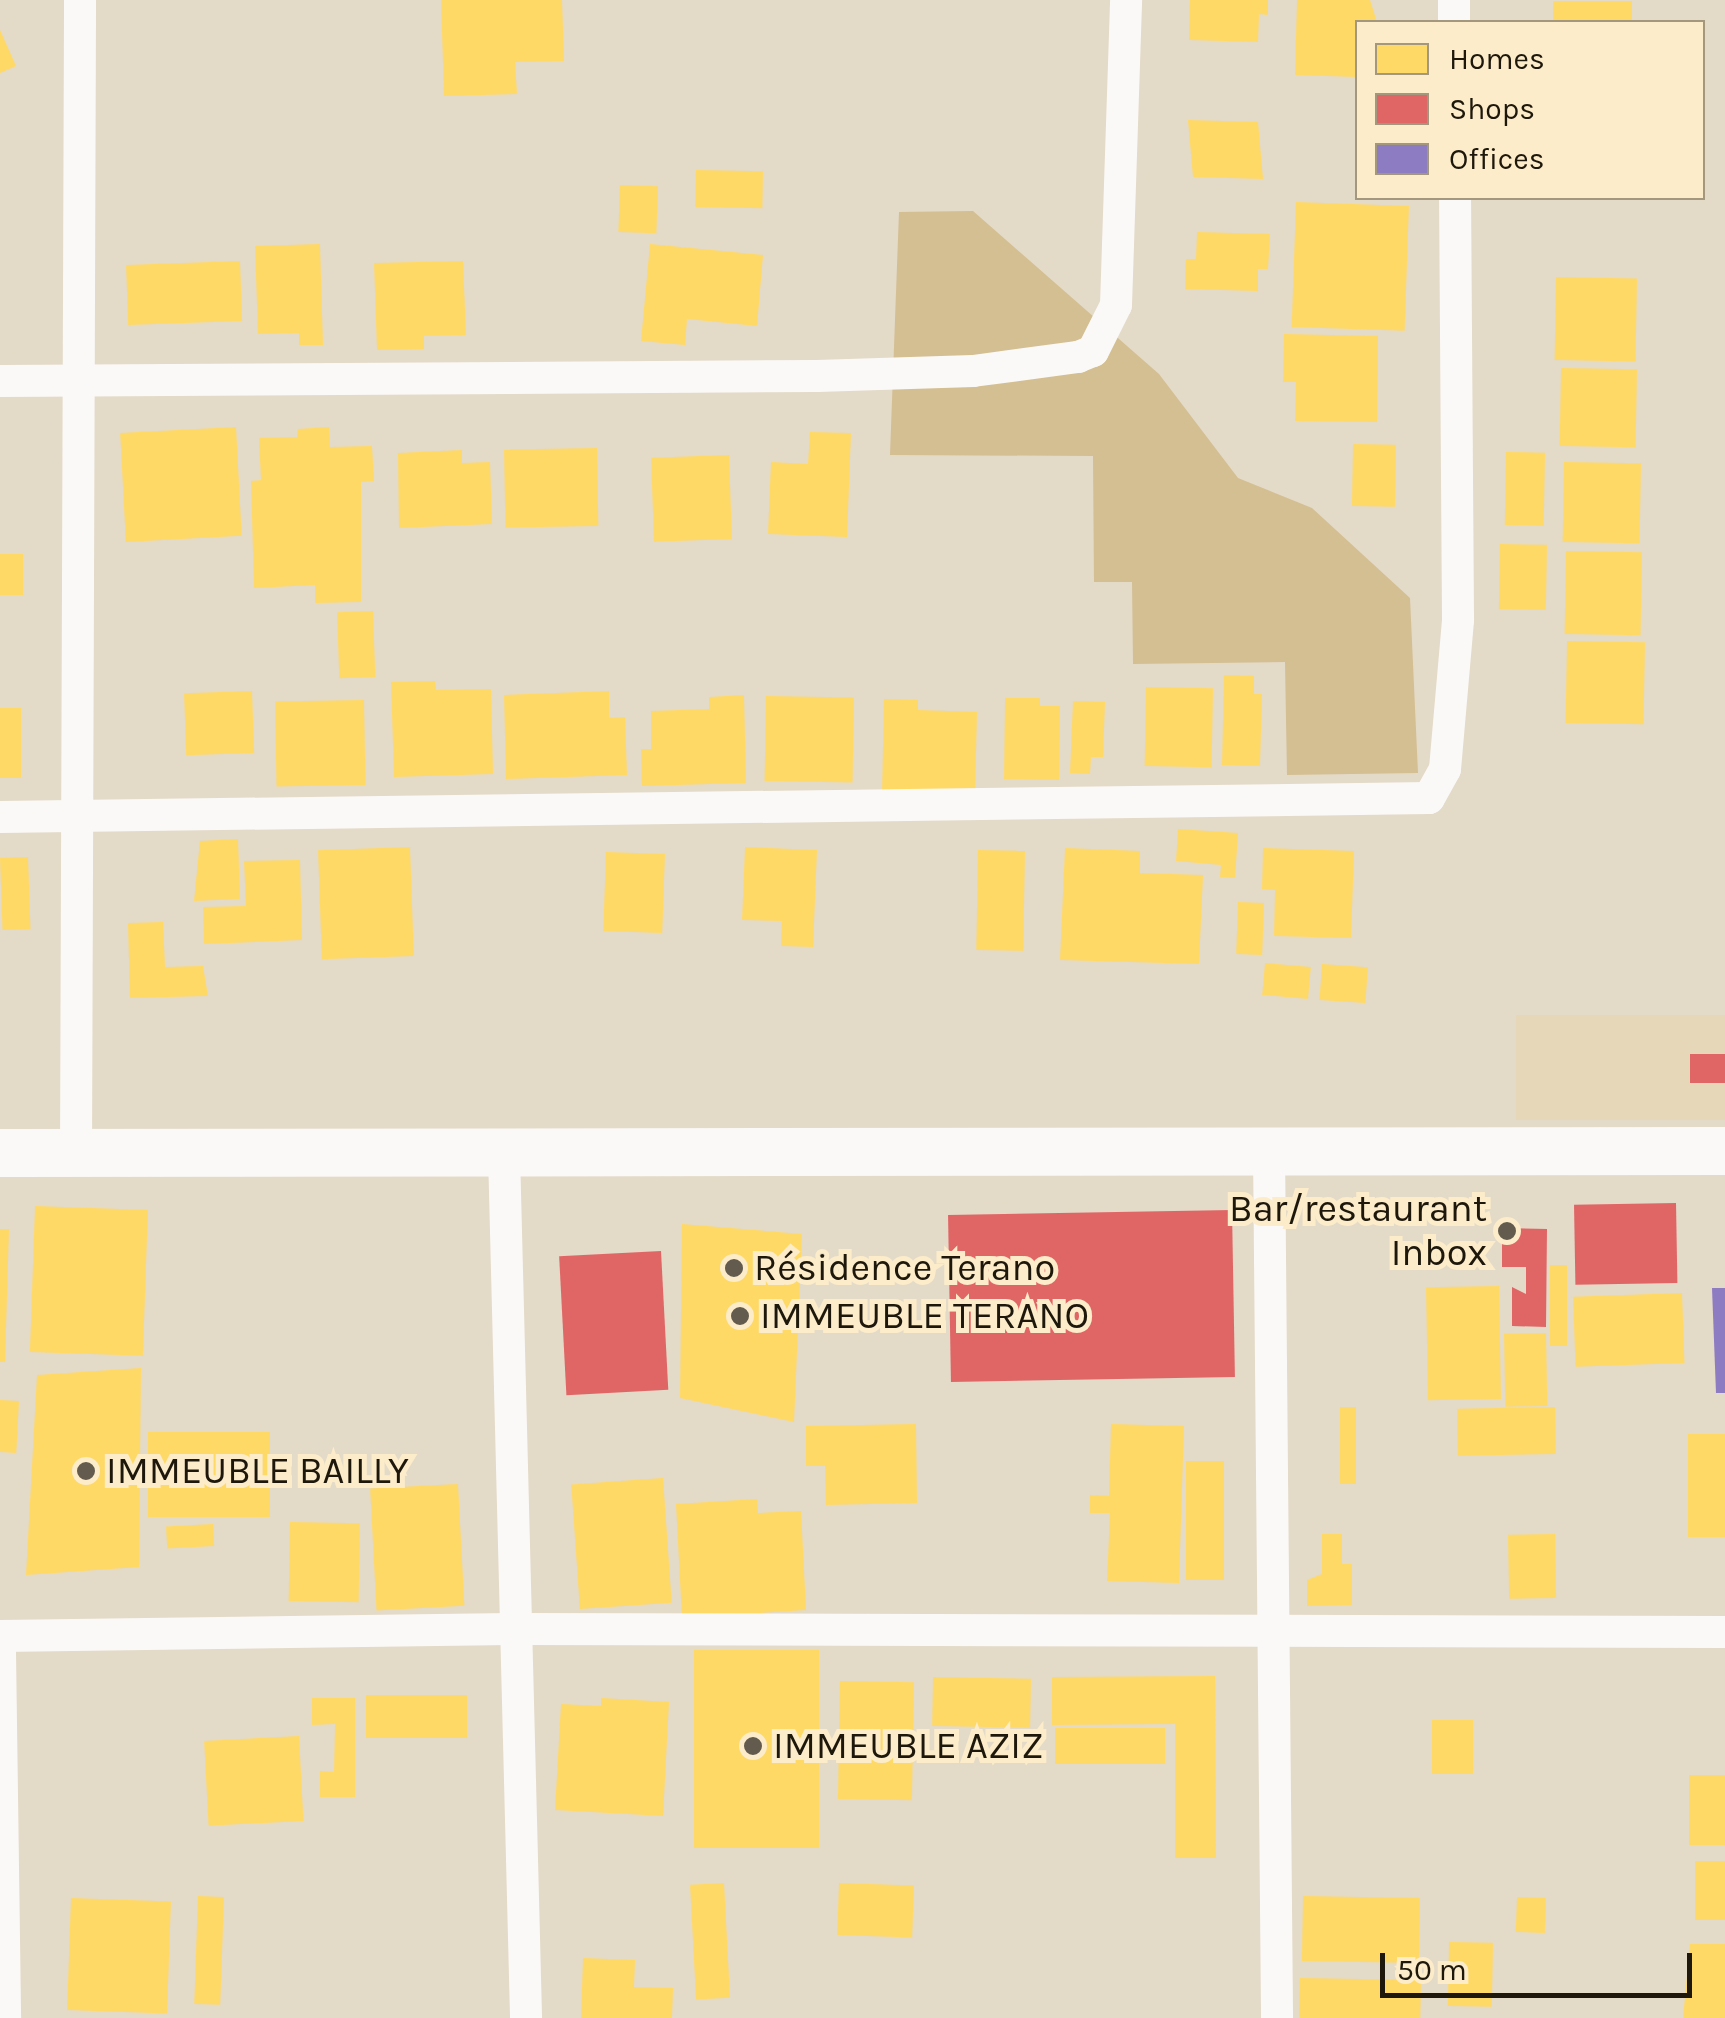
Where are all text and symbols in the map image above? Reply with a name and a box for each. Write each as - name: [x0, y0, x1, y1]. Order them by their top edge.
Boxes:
- legend: [1355, 20, 1705, 200]
- text: Homes: [1449, 41, 1545, 77]
- text: Shops: [1449, 91, 1535, 127]
- text: Offices: [1449, 141, 1545, 177]
- place label: Bar/restaurant Inbox: [1229, 1186, 1487, 1276]
- marker: Bar/restaurant Inbox: [1496, 1220, 1518, 1242]
- place label: Résidence Terano: [754, 1245, 1055, 1291]
- marker: Résidence Terano: [723, 1257, 745, 1279]
- place label: IMMEUBLE TERANO: [760, 1293, 1089, 1339]
- marker: IMMEUBLE TERANO: [729, 1305, 751, 1327]
- place label: IMMEUBLE BAILLY: [106, 1448, 409, 1494]
- marker: IMMEUBLE BAILLY: [75, 1460, 97, 1482]
- place label: IMMEUBLE AZIZ: [773, 1723, 1043, 1769]
- marker: IMMEUBLE AZIZ: [742, 1735, 764, 1757]
- scale bar: [1385, 1933, 1698, 1995]
- text: 50 m: [1397, 1952, 1467, 1988]

